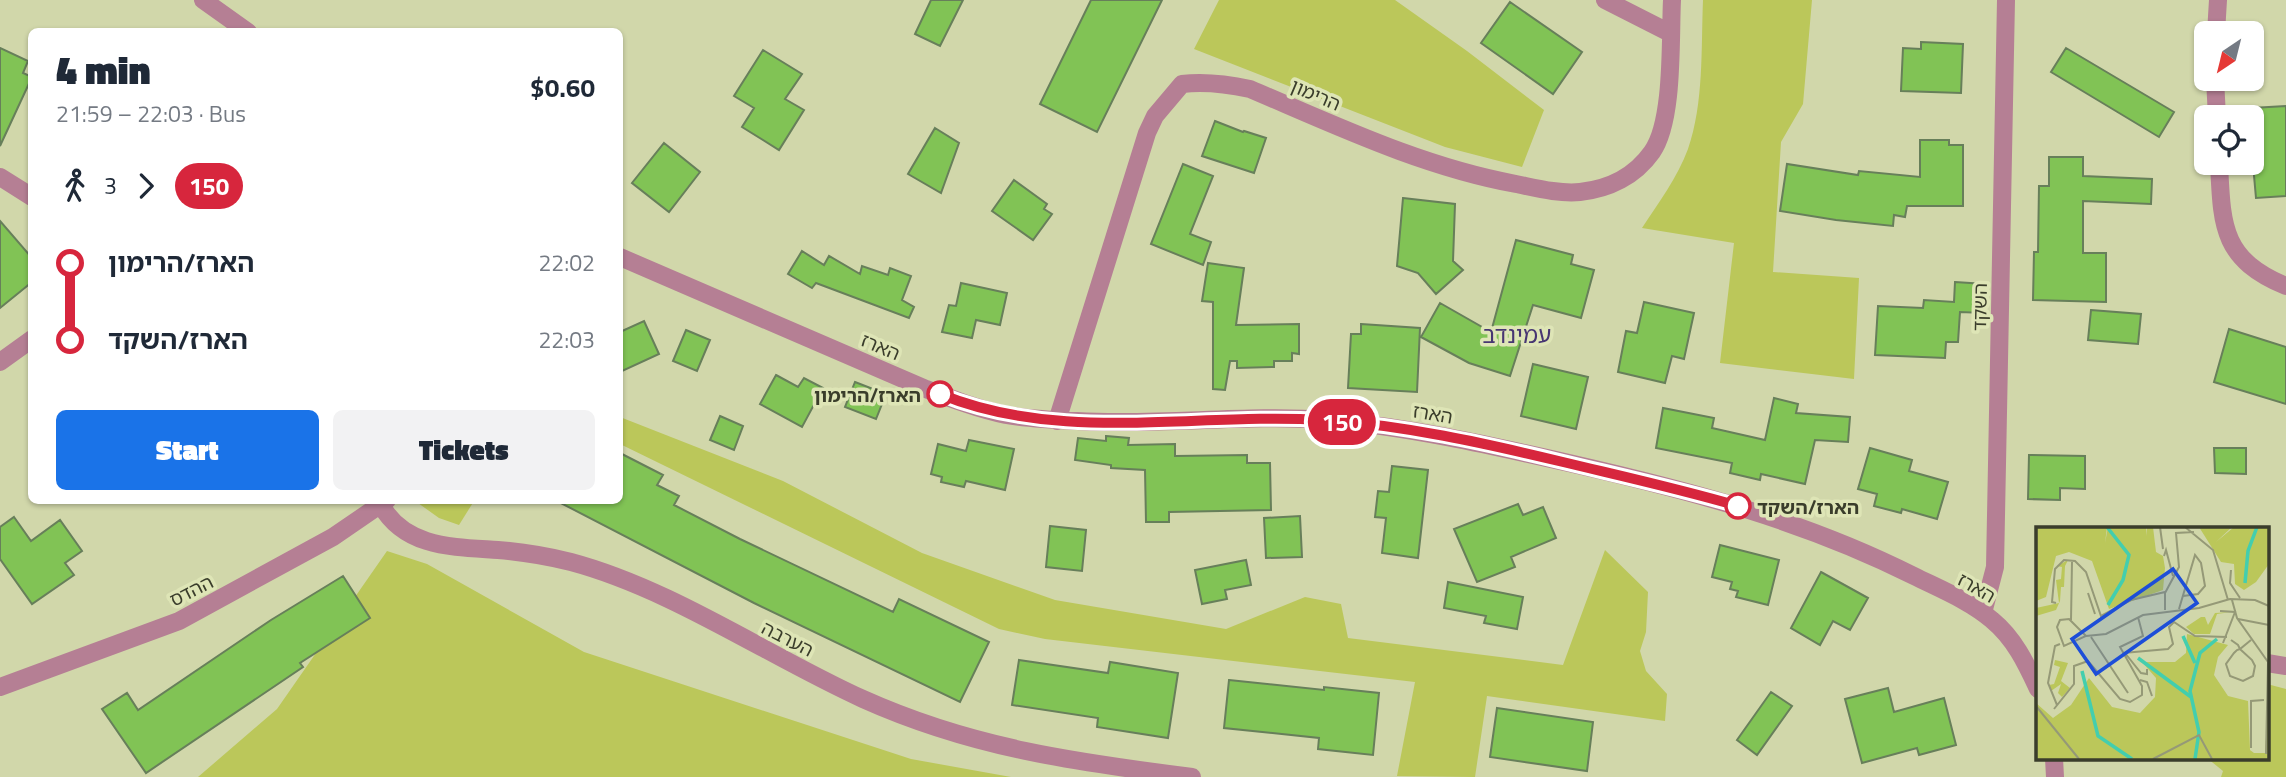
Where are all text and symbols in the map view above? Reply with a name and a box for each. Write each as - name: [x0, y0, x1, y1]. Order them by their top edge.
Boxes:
- north arrow: [2194, 21, 2264, 91]
- map controls: [2194, 21, 2264, 175]
- text: 4 min: [56, 41, 150, 99]
- text: $0.60: [530, 68, 595, 107]
- street label: הרימון: [1286, 71, 1346, 117]
- text: 21:59 – 22:03 · Bus: [56, 96, 246, 131]
- button: locate: [2194, 105, 2264, 175]
- icon: walk: [56, 167, 94, 205]
- icon: forward: [127, 167, 165, 205]
- text: 3: [104, 168, 117, 203]
- text: 150: [189, 168, 229, 204]
- text: הארז/הרימון: [108, 243, 254, 282]
- text: 22:02: [538, 245, 595, 280]
- street label: השקד: [1964, 283, 1994, 331]
- district label: עמינדב: [1482, 317, 1552, 352]
- text: הארז/השקד: [108, 320, 248, 359]
- text: 22:03: [538, 322, 595, 357]
- street label: הארז: [857, 325, 905, 367]
- place label: הארז/הרימון: [814, 380, 921, 409]
- marker: הארז/הרימון: [927, 381, 953, 407]
- street label: הארז: [1411, 395, 1455, 431]
- line badge: 150: [1302, 399, 1382, 445]
- text: 150: [1322, 404, 1362, 440]
- button: Start: [56, 410, 319, 490]
- button: Tickets: [333, 410, 595, 490]
- place label: הארז/השקד: [1757, 492, 1859, 521]
- marker: הארז/השקד: [1725, 493, 1751, 519]
- inset map: [2036, 527, 2268, 760]
- street label: הארז: [1952, 564, 2002, 610]
- street label: ההדס: [164, 567, 218, 613]
- street label: הערבה: [757, 613, 819, 663]

